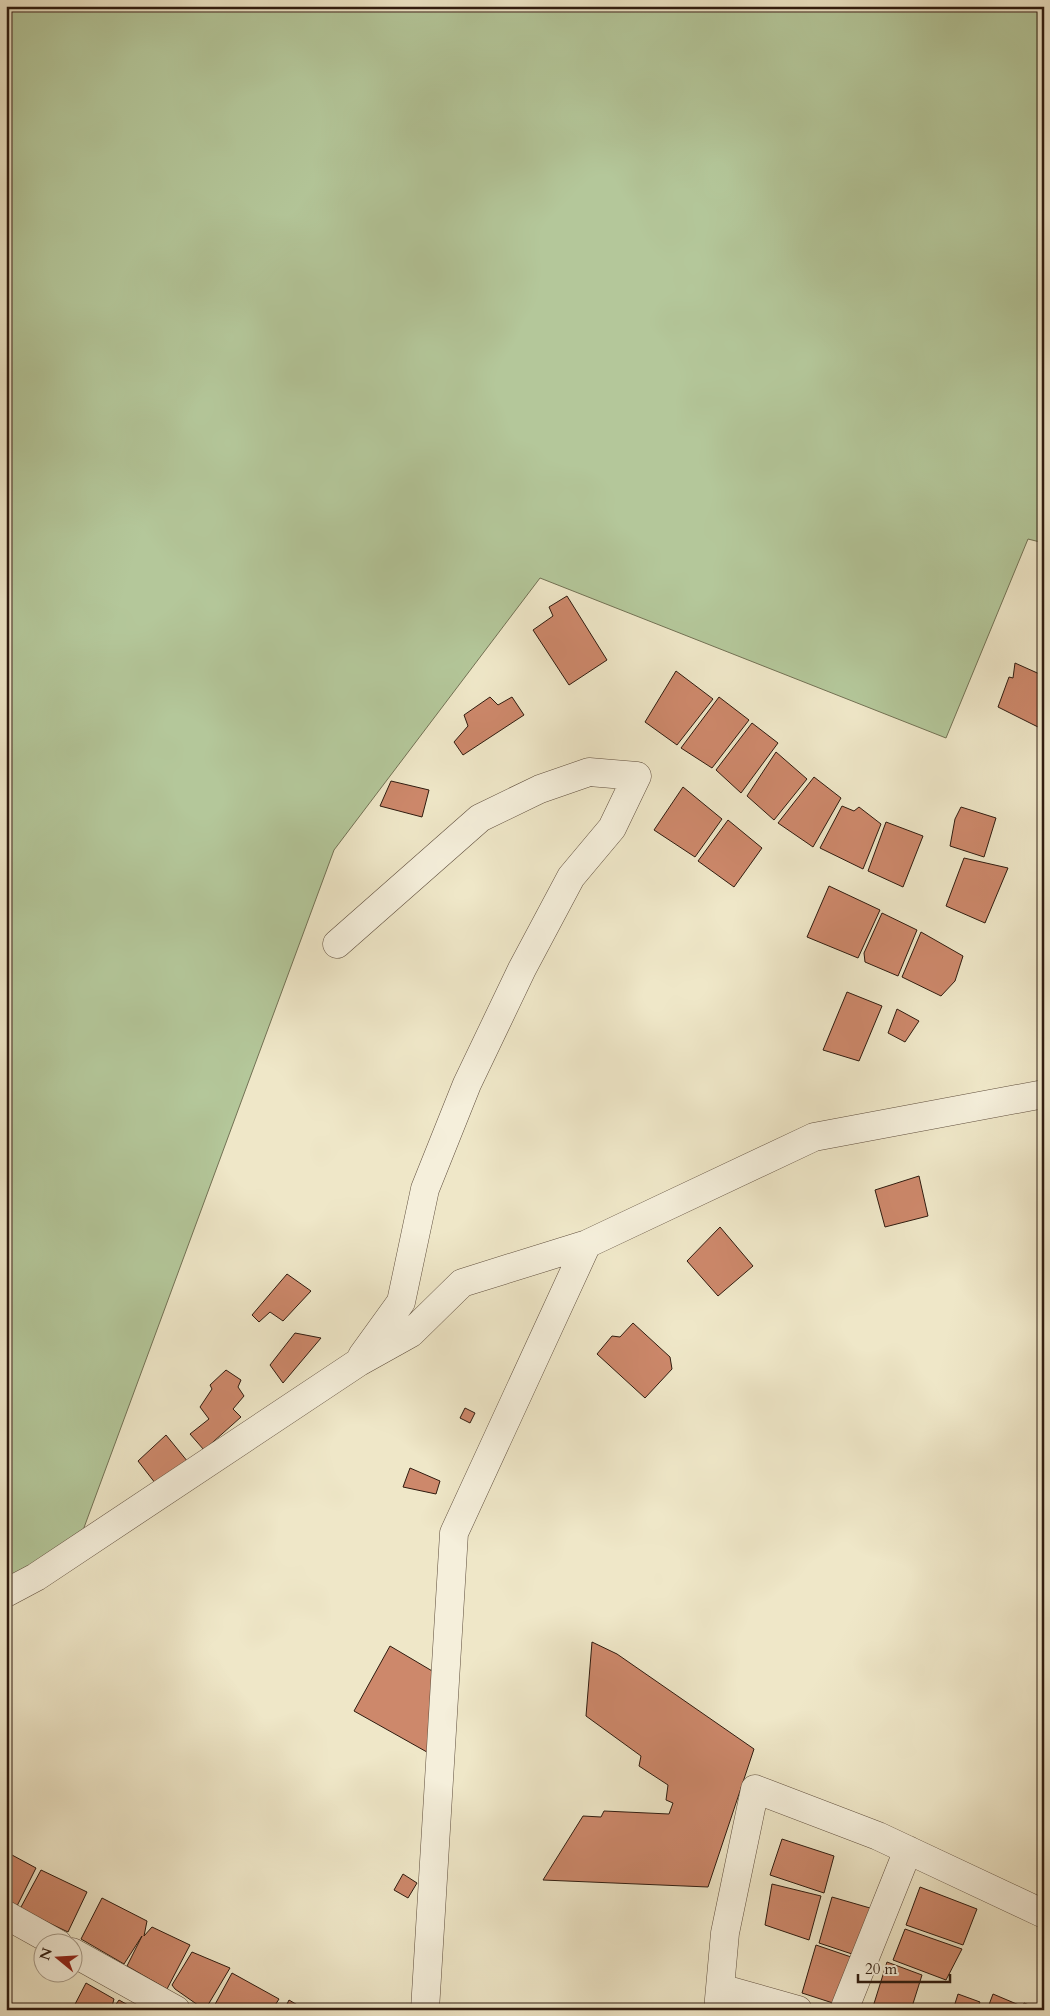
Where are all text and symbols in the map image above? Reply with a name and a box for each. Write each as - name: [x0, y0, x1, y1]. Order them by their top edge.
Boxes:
- north arrow: [32, 1934, 82, 1984]
- text: N: [35, 1945, 57, 1963]
- scale bar: [858, 1951, 950, 1983]
- text: 20 m: [865, 1959, 897, 1979]

